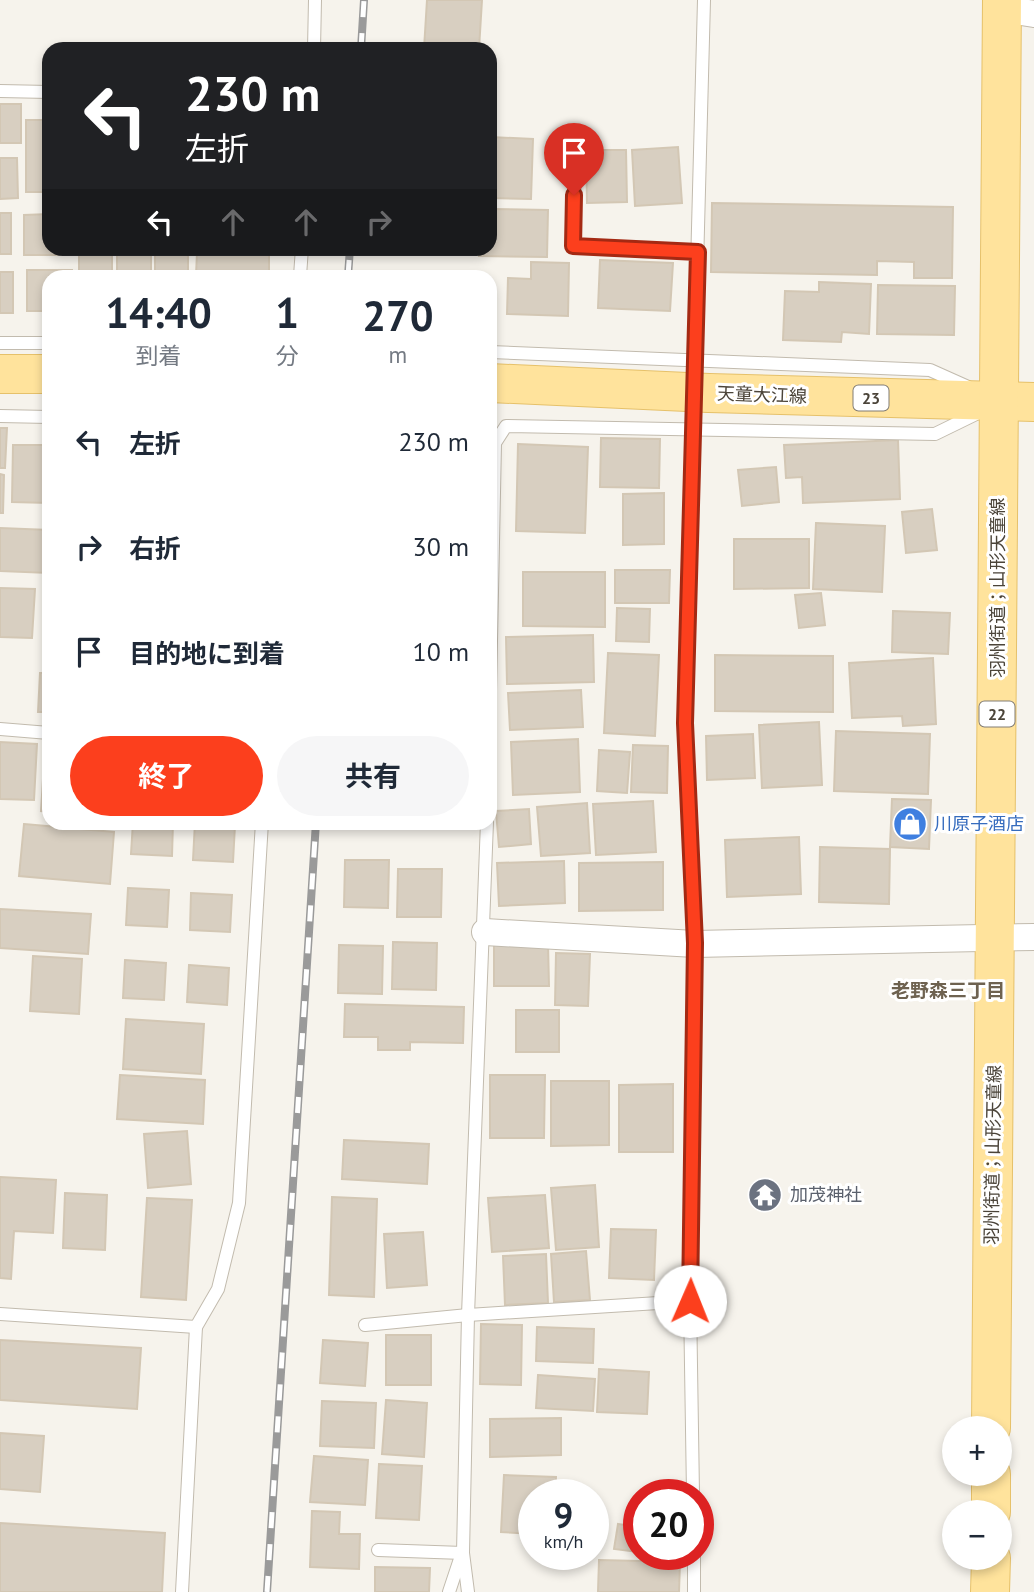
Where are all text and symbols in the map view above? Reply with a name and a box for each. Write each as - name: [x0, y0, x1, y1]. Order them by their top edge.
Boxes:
- text: 230 m: [185, 61, 320, 125]
- icon: left: [70, 70, 161, 161]
- pin: [544, 123, 604, 195]
- text: 左折: [185, 127, 249, 169]
- icon: arrive: [555, 134, 593, 172]
- icon: left: [141, 203, 179, 241]
- icon: ahead: [214, 203, 252, 241]
- icon: ahead: [287, 203, 325, 241]
- icon: right: [360, 203, 398, 241]
- text: 14:40: [105, 285, 212, 340]
- text: 1: [275, 285, 299, 340]
- text: 270: [362, 288, 434, 343]
- text: m: [389, 340, 407, 369]
- text: 到着: [136, 341, 182, 370]
- text: 分: [276, 341, 299, 370]
- street label: 天童大江線: [717, 381, 807, 408]
- road number: 23: [854, 386, 888, 410]
- icon: left: [70, 423, 108, 461]
- text: 230 m: [398, 425, 469, 458]
- text: 左折: [129, 427, 181, 460]
- street label: 羽州街道；山形天童線: [986, 498, 1009, 678]
- icon: right: [70, 528, 108, 566]
- text: 30 m: [413, 530, 469, 563]
- text: 右折: [129, 532, 181, 565]
- icon: arrive: [70, 633, 108, 671]
- text: 10 m: [413, 635, 469, 668]
- text: 目的地に到着: [129, 637, 285, 670]
- road number: 22: [979, 702, 1014, 726]
- button: 終了: [70, 736, 263, 816]
- button: 共有: [277, 736, 469, 816]
- shop icon: 川原子酒店: [891, 805, 929, 843]
- place label: 川原子酒店: [934, 812, 1024, 835]
- district label: 老野森三丁目: [891, 978, 1005, 1002]
- street label: 羽州街道；山形天童線: [979, 1065, 1006, 1245]
- temple icon: 加茂神社: [746, 1176, 784, 1214]
- place label: 加茂神社: [790, 1183, 862, 1206]
- position arrow: [653, 1264, 727, 1338]
- map controls: [942, 1416, 1012, 1570]
- button: +: [942, 1416, 1012, 1486]
- speed limit sign: 20: [623, 1479, 714, 1570]
- text: 9: [554, 1492, 573, 1538]
- button: −: [942, 1500, 1012, 1570]
- text: km/h: [544, 1530, 583, 1553]

